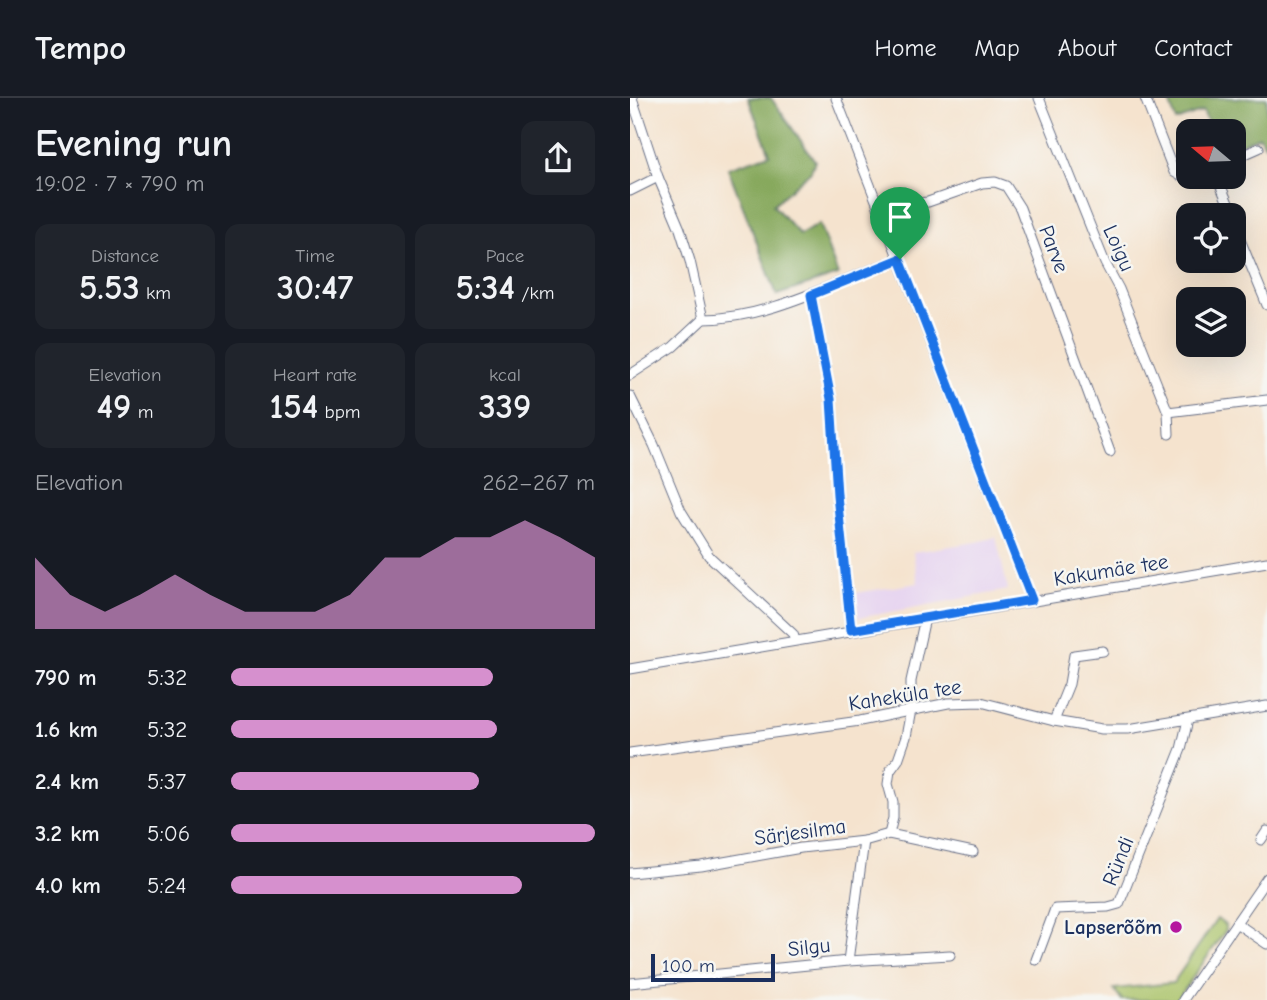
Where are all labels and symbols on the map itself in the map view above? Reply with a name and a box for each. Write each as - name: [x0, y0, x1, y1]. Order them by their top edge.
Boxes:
- north arrow: [1176, 119, 1246, 189]
- pin: [870, 187, 930, 259]
- street label: Loigu: [1098, 221, 1140, 275]
- street label: Parve: [1034, 222, 1074, 276]
- street label: Kakumäe tee: [1052, 549, 1170, 591]
- street label: Kaheküla tee: [847, 674, 963, 716]
- street label: Särjesilma: [753, 814, 847, 850]
- street label: Ründi: [1097, 833, 1139, 889]
- place label: Lapserõõm: [1064, 915, 1162, 939]
- marker: Lapserõõm: [1168, 919, 1184, 935]
- street label: Silgu: [786, 933, 832, 961]
- scale bar: [651, 951, 775, 983]

